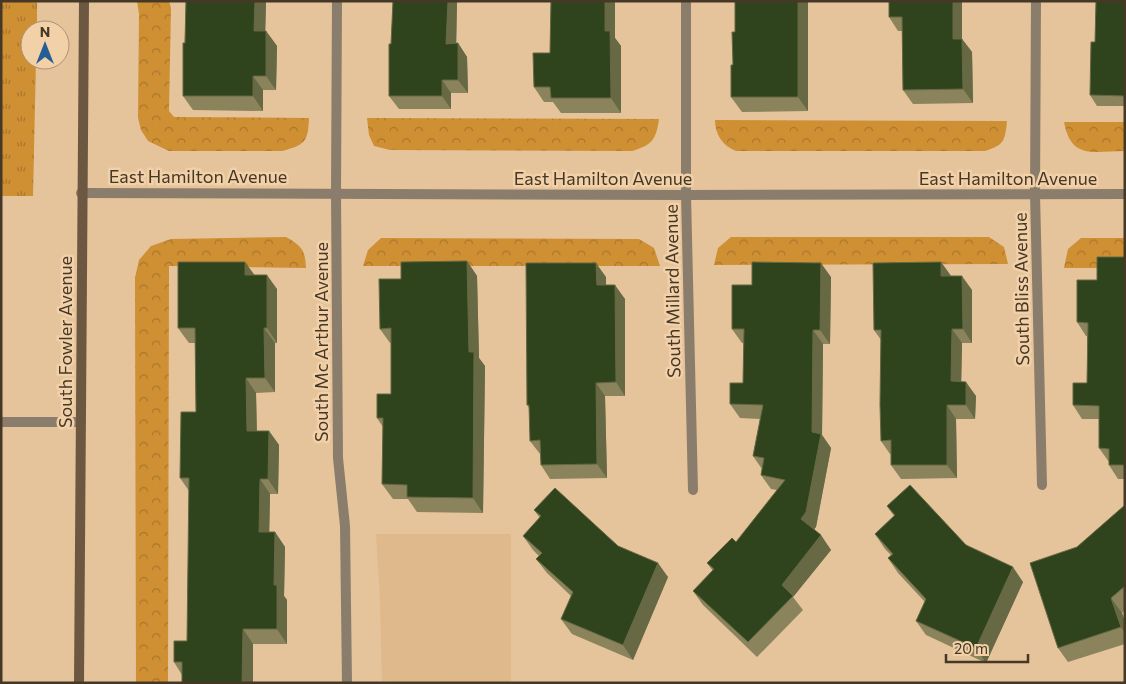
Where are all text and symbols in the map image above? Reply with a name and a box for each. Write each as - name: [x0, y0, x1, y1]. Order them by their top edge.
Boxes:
- north arrow: [20, 20, 70, 70]
- text: N: [40, 23, 50, 40]
- street label: East Hamilton Avenue: [109, 165, 287, 187]
- street label: East Hamilton Avenue: [514, 167, 692, 189]
- street label: East Hamilton Avenue: [919, 167, 1097, 189]
- street label: South Millard Avenue: [659, 204, 685, 378]
- street label: South Bliss Avenue: [1009, 212, 1033, 366]
- street label: South Mc Arthur Avenue: [310, 242, 332, 442]
- street label: South Fowler Avenue: [54, 256, 76, 428]
- scale bar: [946, 632, 1028, 664]
- text: 20 m: [954, 639, 988, 657]

